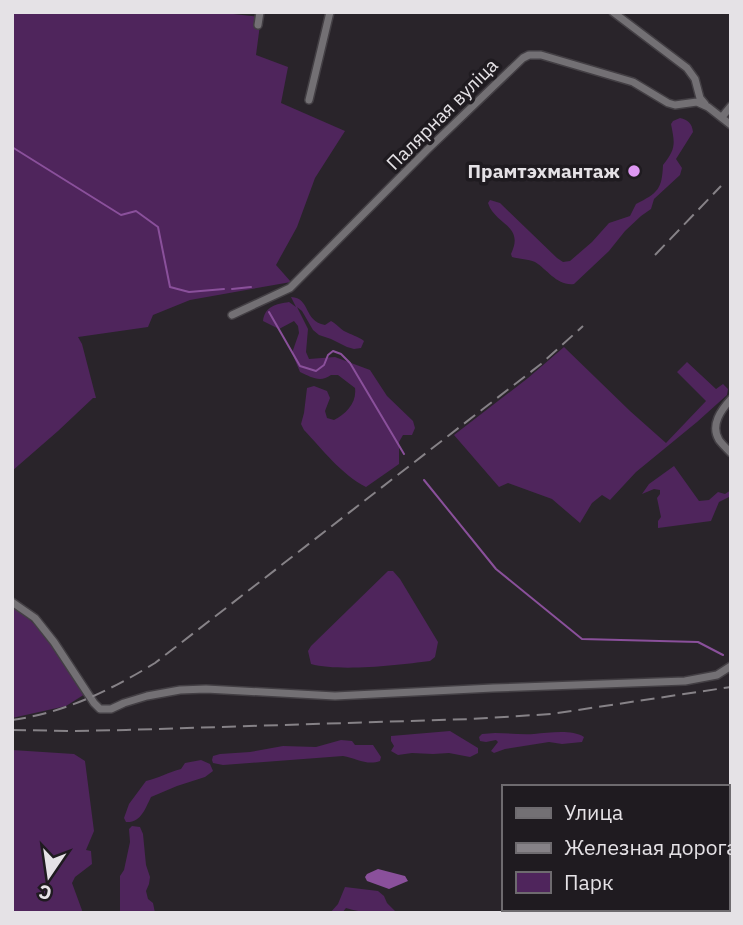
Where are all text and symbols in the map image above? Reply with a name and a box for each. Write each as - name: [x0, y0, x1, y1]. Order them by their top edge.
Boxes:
- street label: Палярная вуліца: [381, 53, 503, 175]
- place label: Прамтэхмантаж: [468, 159, 620, 183]
- marker: Прамтэхмантаж: [626, 163, 642, 179]
- legend: [502, 785, 729, 911]
- text: Улица: [564, 798, 623, 826]
- text: Железная дорога: [564, 833, 737, 861]
- north arrow: [14, 841, 84, 911]
- text: Парк: [564, 868, 614, 896]
- text: С: [36, 879, 54, 906]

